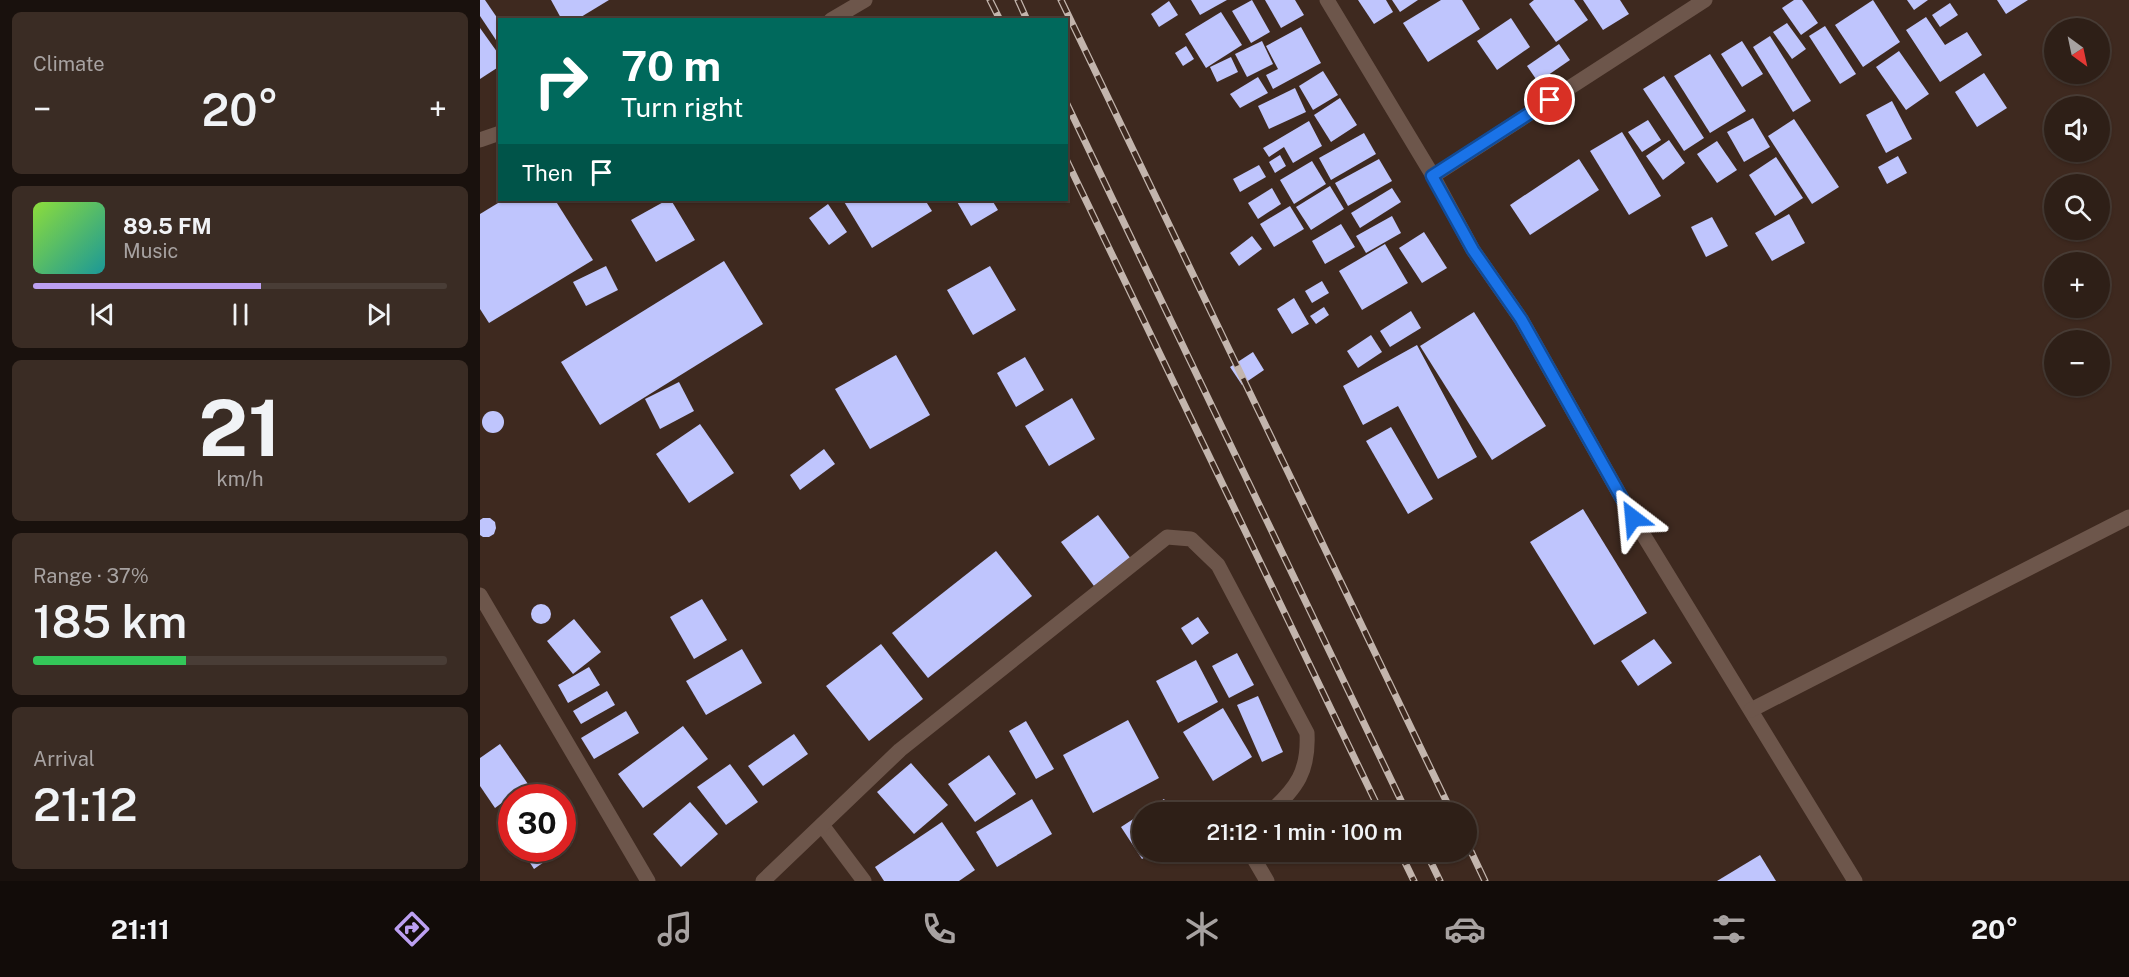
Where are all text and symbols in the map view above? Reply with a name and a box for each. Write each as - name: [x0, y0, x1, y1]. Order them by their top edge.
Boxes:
- north arrow: [2044, 18, 2110, 84]
- map controls: [2044, 18, 2110, 396]
- text: 70 m: [621, 41, 721, 90]
- icon: right: [522, 42, 600, 120]
- text: Climate: [33, 52, 105, 76]
- pin: [1524, 74, 1575, 125]
- text: 20°: [201, 83, 279, 136]
- icon: arrive: [1533, 83, 1566, 116]
- text: −: [33, 90, 51, 128]
- text: +: [429, 90, 447, 128]
- text: Turn right: [621, 91, 744, 123]
- button: sound: [2044, 96, 2110, 162]
- icon: arrive: [585, 156, 618, 189]
- text: Then: [522, 160, 573, 186]
- button: search: [2044, 174, 2110, 240]
- text: 89.5 FM: [123, 213, 212, 239]
- text: Music: [123, 239, 178, 263]
- button: +: [2044, 252, 2110, 318]
- icon: previous: [86, 298, 119, 331]
- icon: pause: [224, 298, 257, 331]
- icon: next: [362, 298, 395, 331]
- button: −: [2044, 330, 2110, 396]
- text: 21: [199, 382, 281, 474]
- text: km/h: [216, 467, 264, 491]
- position arrow: [1601, 486, 1665, 550]
- text: Range · 37%: [33, 564, 149, 588]
- text: 185 km: [33, 595, 187, 648]
- text: Arrival: [33, 747, 95, 771]
- text: 21:12: [33, 778, 137, 831]
- speed limit sign: 30: [498, 784, 576, 862]
- text: 21:12 · 1 min · 100 m: [1207, 819, 1402, 845]
- icon: directions: [391, 908, 433, 950]
- icon: music: [654, 908, 696, 950]
- icon: phone: [918, 908, 960, 950]
- icon: climate: [1181, 908, 1223, 950]
- icon: car: [1444, 908, 1486, 950]
- icon: filters: [1708, 908, 1750, 950]
- text: 21:11: [111, 913, 170, 945]
- text: 20°: [1971, 913, 2018, 945]

